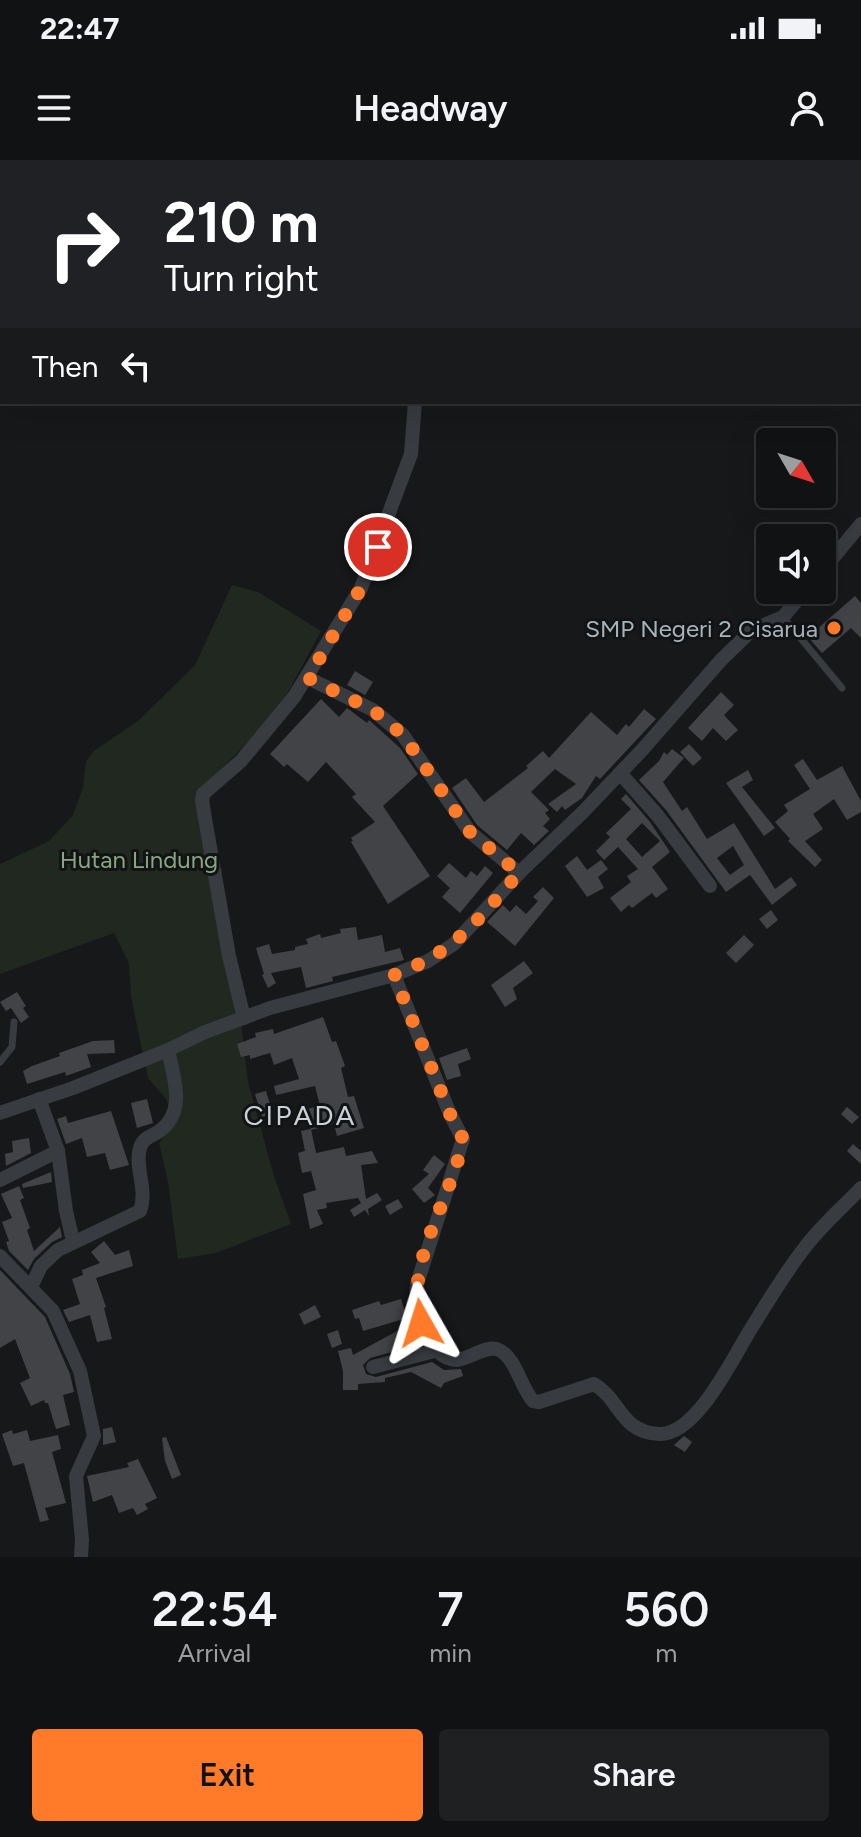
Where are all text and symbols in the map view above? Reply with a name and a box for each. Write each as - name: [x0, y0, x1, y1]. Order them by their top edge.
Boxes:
- text: 22:47: [40, 10, 119, 47]
- icon: menu: [32, 86, 76, 130]
- icon: person: [785, 86, 829, 130]
- text: Headway: [353, 87, 508, 130]
- text: 210 m: [164, 189, 319, 256]
- icon: right: [32, 192, 136, 296]
- text: Turn right: [164, 257, 319, 300]
- icon: left: [114, 344, 158, 388]
- text: Then: [32, 348, 98, 385]
- north arrow: [756, 428, 836, 508]
- map controls: [756, 428, 836, 604]
- pin: [344, 513, 412, 581]
- button: sound: [756, 524, 836, 604]
- icon: arrive: [356, 525, 400, 569]
- place label: SMP Negeri 2 Cisarua: [585, 614, 818, 643]
- marker: SMP Negeri 2 Cisarua: [825, 619, 843, 637]
- park label: Hutan Lindung: [60, 845, 218, 874]
- district label: CIPADA: [243, 1098, 357, 1132]
- position arrow: [379, 1281, 463, 1365]
- text: 22:54: [151, 1580, 278, 1638]
- text: 7: [437, 1580, 464, 1638]
- text: 560: [623, 1580, 710, 1638]
- text: Arrival: [178, 1637, 251, 1669]
- text: min: [429, 1637, 472, 1669]
- text: m: [655, 1637, 677, 1669]
- button: Exit: [32, 1729, 423, 1821]
- button: Share: [439, 1729, 829, 1821]

